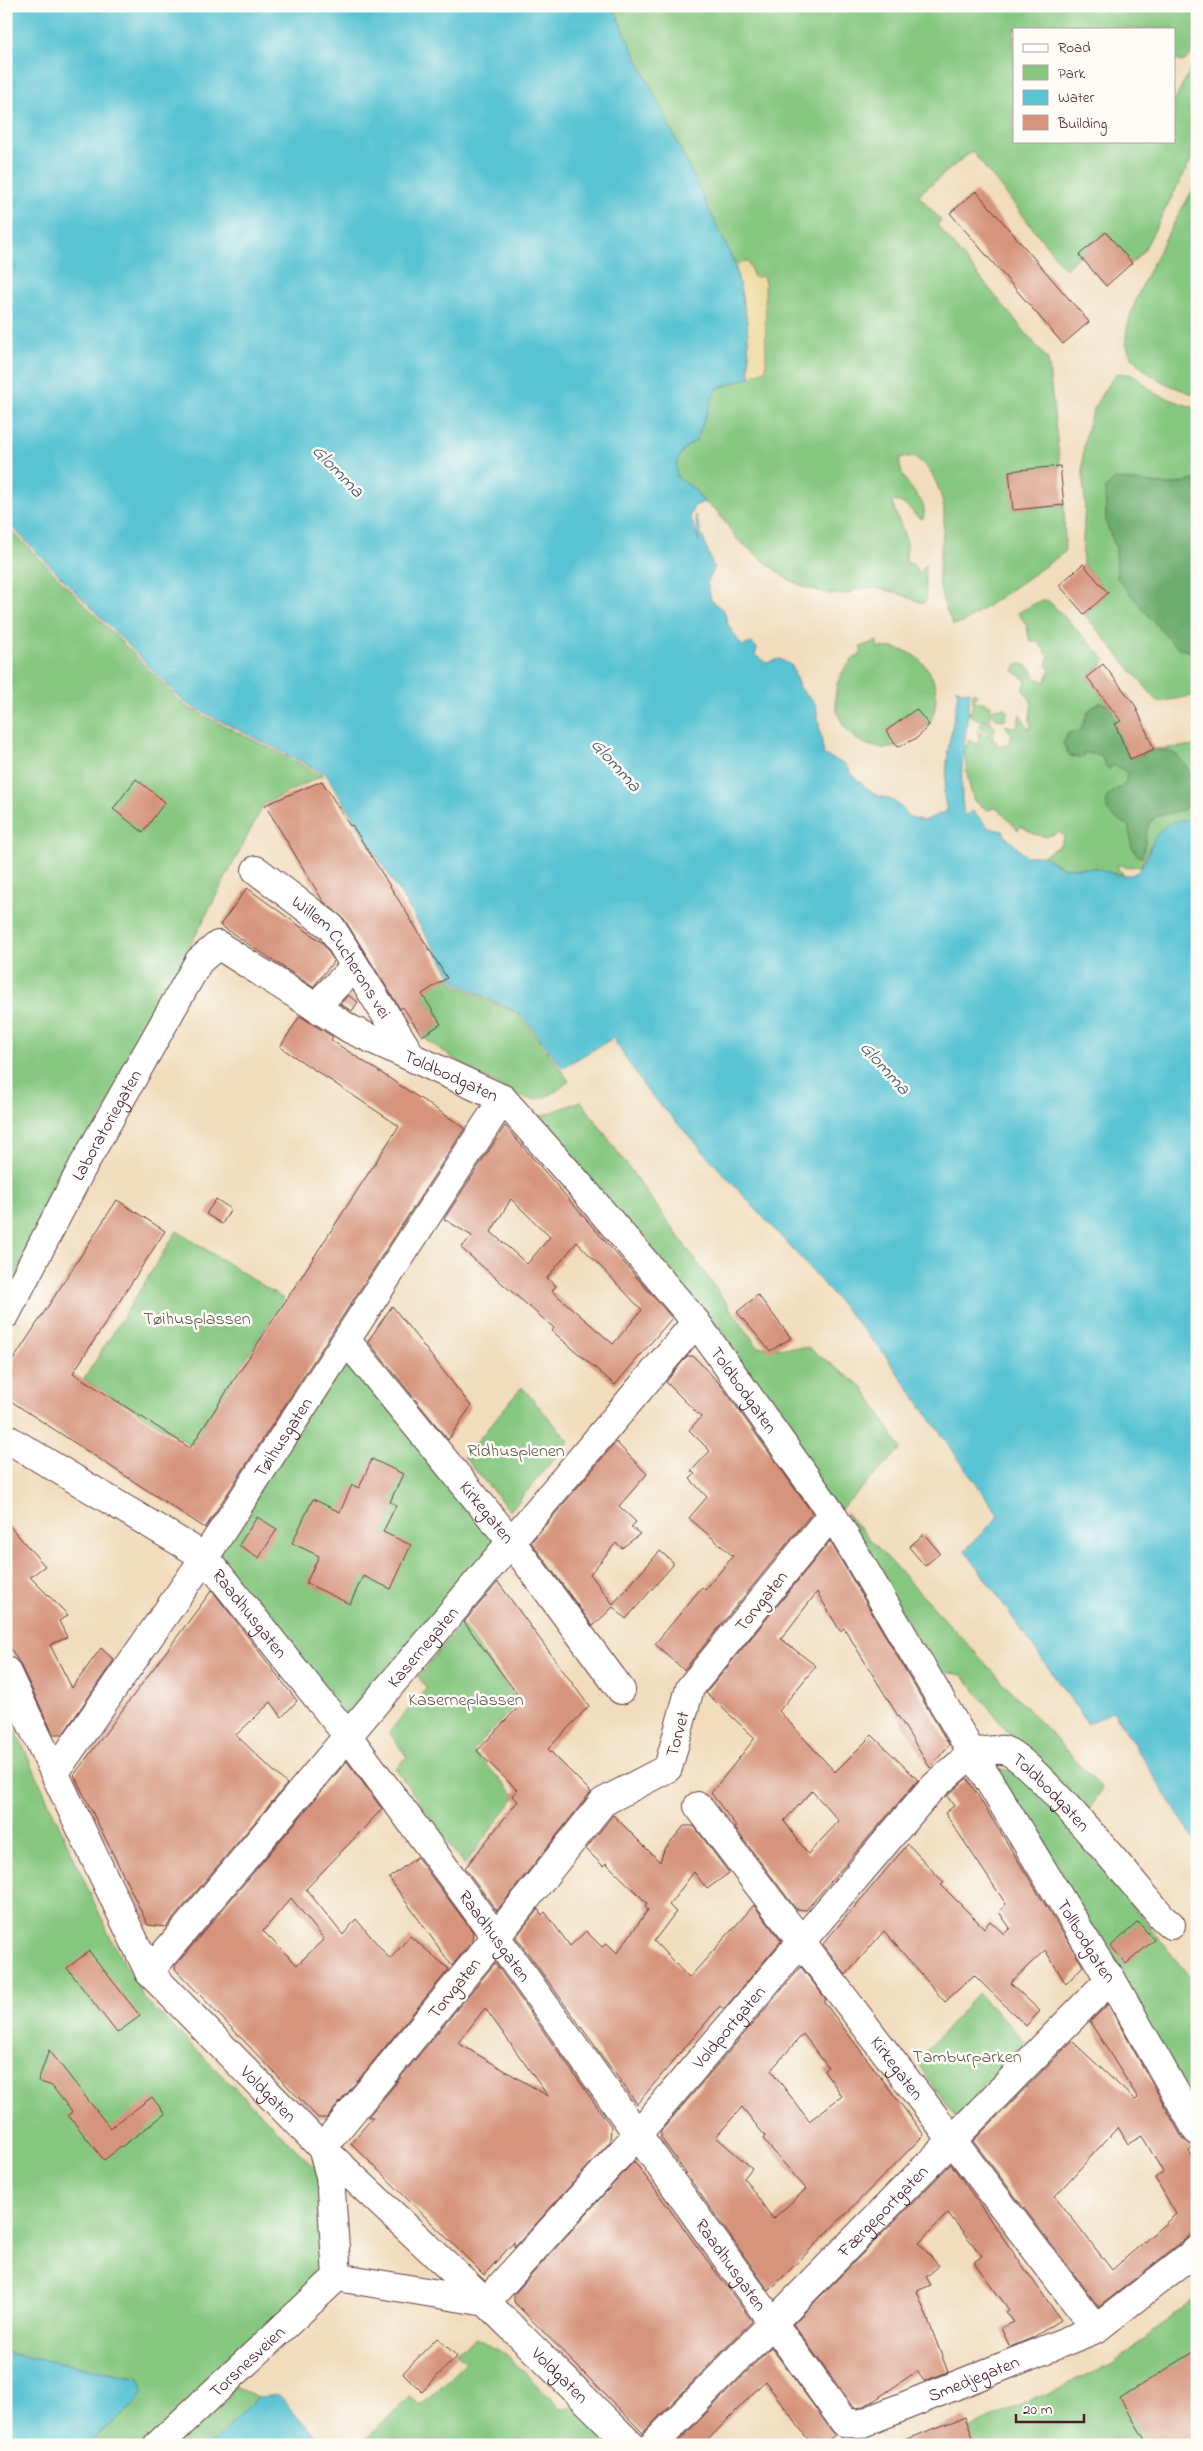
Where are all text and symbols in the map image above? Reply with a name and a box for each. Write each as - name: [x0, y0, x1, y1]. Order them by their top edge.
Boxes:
- legend: [1013, 28, 1176, 142]
- text: Road: [1058, 37, 1091, 59]
- text: Park: [1058, 63, 1086, 85]
- text: Water: [1058, 87, 1094, 109]
- text: Building: [1057, 113, 1107, 136]
- water label: Glomma: [305, 439, 370, 505]
- water label: Glomma: [583, 733, 647, 799]
- street label: Willem Cucherons vei: [285, 890, 396, 1025]
- water label: Glomma: [852, 1036, 916, 1102]
- street label: Toldbodgaten: [399, 1044, 502, 1110]
- street label: Laboratoriegaten: [66, 1065, 150, 1186]
- park label: Tøihusplassen: [143, 1307, 251, 1333]
- street label: Toldbodgaten: [702, 1342, 782, 1440]
- street label: Tøihusgaten: [249, 1393, 320, 1484]
- park label: Ridhusplenen: [467, 1439, 565, 1465]
- street label: Kirkegaten: [452, 1476, 519, 1550]
- street label: Raadhusgaten: [204, 1564, 292, 1665]
- street label: Torvgaten: [730, 1566, 796, 1639]
- street label: Kasernegaten: [382, 1602, 466, 1694]
- park label: Kaserneplassen: [408, 1688, 524, 1714]
- street label: Torvet: [660, 1709, 697, 1760]
- street label: Toldbodgaten: [1006, 1748, 1095, 1839]
- street label: Raadhusgaten: [451, 1886, 536, 1989]
- street label: Tollbodgaten: [1049, 1895, 1121, 1990]
- street label: Torvgaten: [423, 1953, 489, 2026]
- street label: Voldportgaten: [687, 1981, 773, 2076]
- street label: Kirkegaten: [863, 2032, 929, 2107]
- park label: Tamburparken: [912, 2045, 1022, 2071]
- street label: Voldgaten: [232, 2060, 302, 2130]
- street label: Færgeportgaten: [832, 2160, 936, 2265]
- street label: Raadhusgaten: [687, 2214, 772, 2318]
- street label: Torsnesveien: [205, 2321, 292, 2405]
- street label: Voldgaten: [523, 2341, 593, 2411]
- street label: Smedjegaten: [925, 2350, 1024, 2410]
- scale bar: [1016, 2391, 1083, 2423]
- text: 20 m: [1023, 2399, 1053, 2421]

